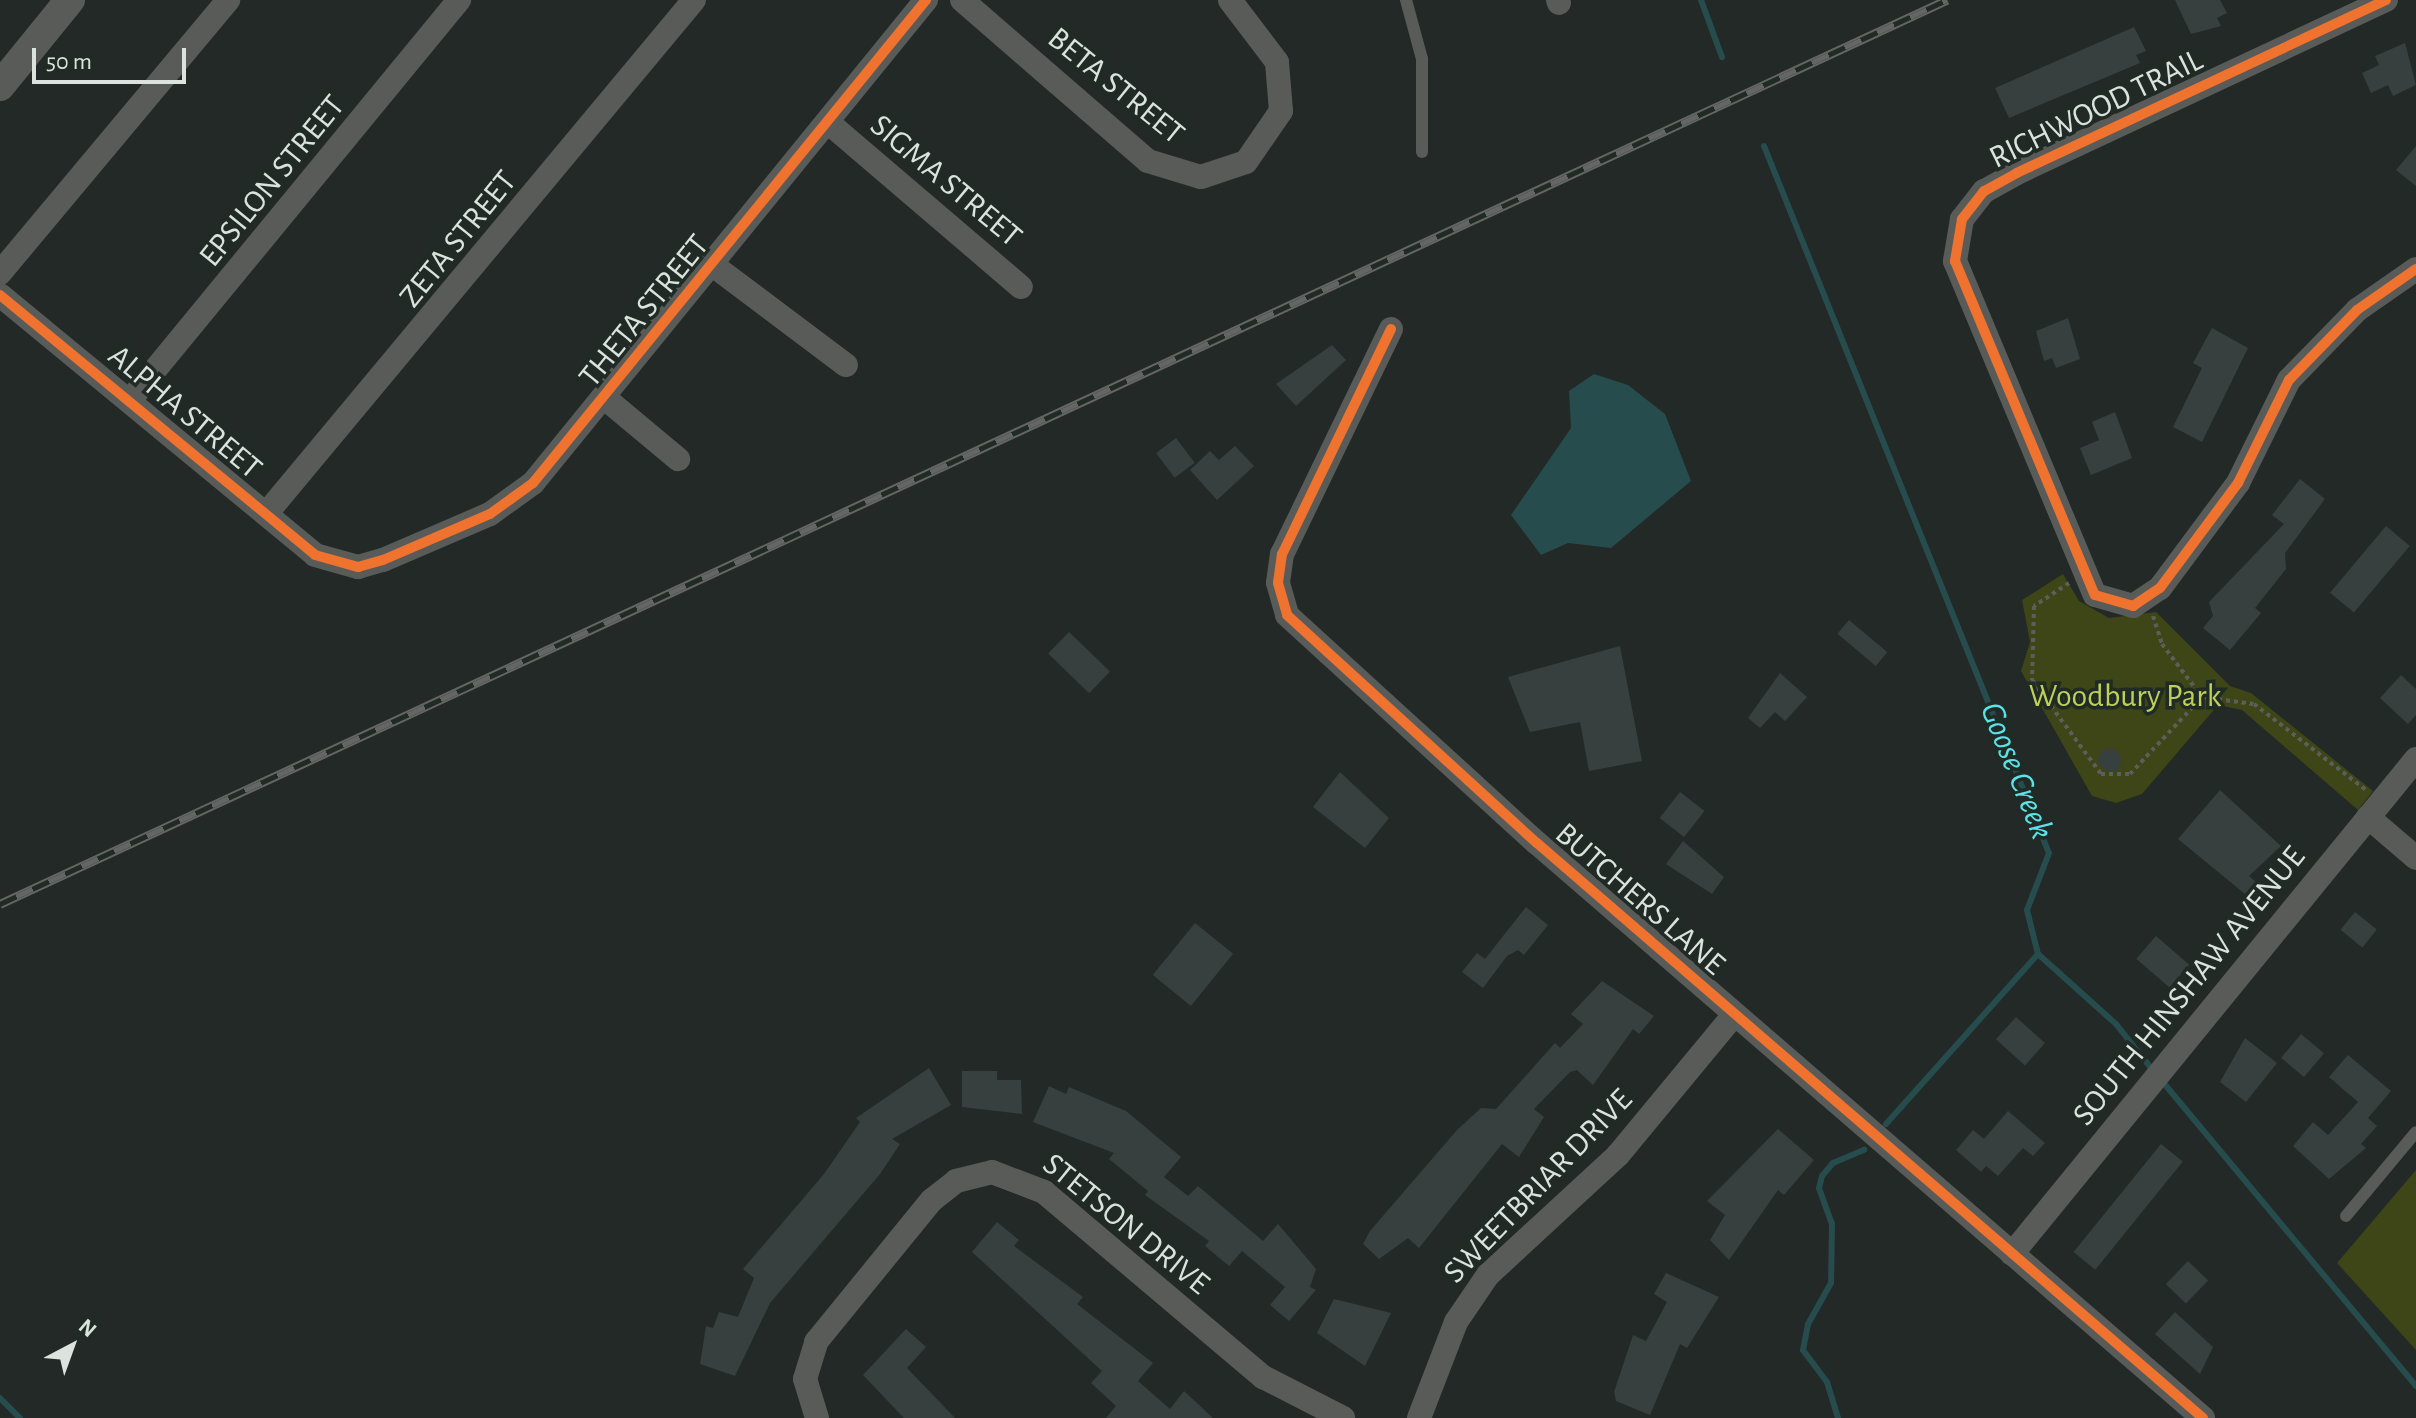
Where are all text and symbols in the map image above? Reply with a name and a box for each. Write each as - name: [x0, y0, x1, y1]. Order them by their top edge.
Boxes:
- street label: BETA STREET: [1040, 19, 1192, 153]
- scale bar: [36, 32, 190, 82]
- street label: RICHWOOD TRAIL: [1983, 41, 2209, 177]
- text: 50 m: [46, 50, 92, 74]
- street label: EPSILON STREET: [191, 87, 353, 275]
- street label: SIGMA STREET: [862, 107, 1030, 255]
- street label: ZETA STREET: [391, 163, 525, 315]
- street label: THETA STREET: [571, 227, 717, 395]
- street label: ALPHA STREET: [100, 337, 270, 487]
- park label: Woodbury Park: [2029, 677, 2221, 715]
- water label: Goose Creek: [1970, 697, 2062, 845]
- street label: BUTCHERS LANE: [1547, 815, 1733, 983]
- street label: SOUTH HINSHAW AVENUE: [2065, 839, 2313, 1133]
- street label: SWEETBRIAR DRIVE: [1436, 1081, 1640, 1291]
- street label: STETSON DRIVE: [1035, 1145, 1217, 1303]
- north arrow: [32, 1306, 112, 1386]
- text: N: [75, 1315, 101, 1341]

